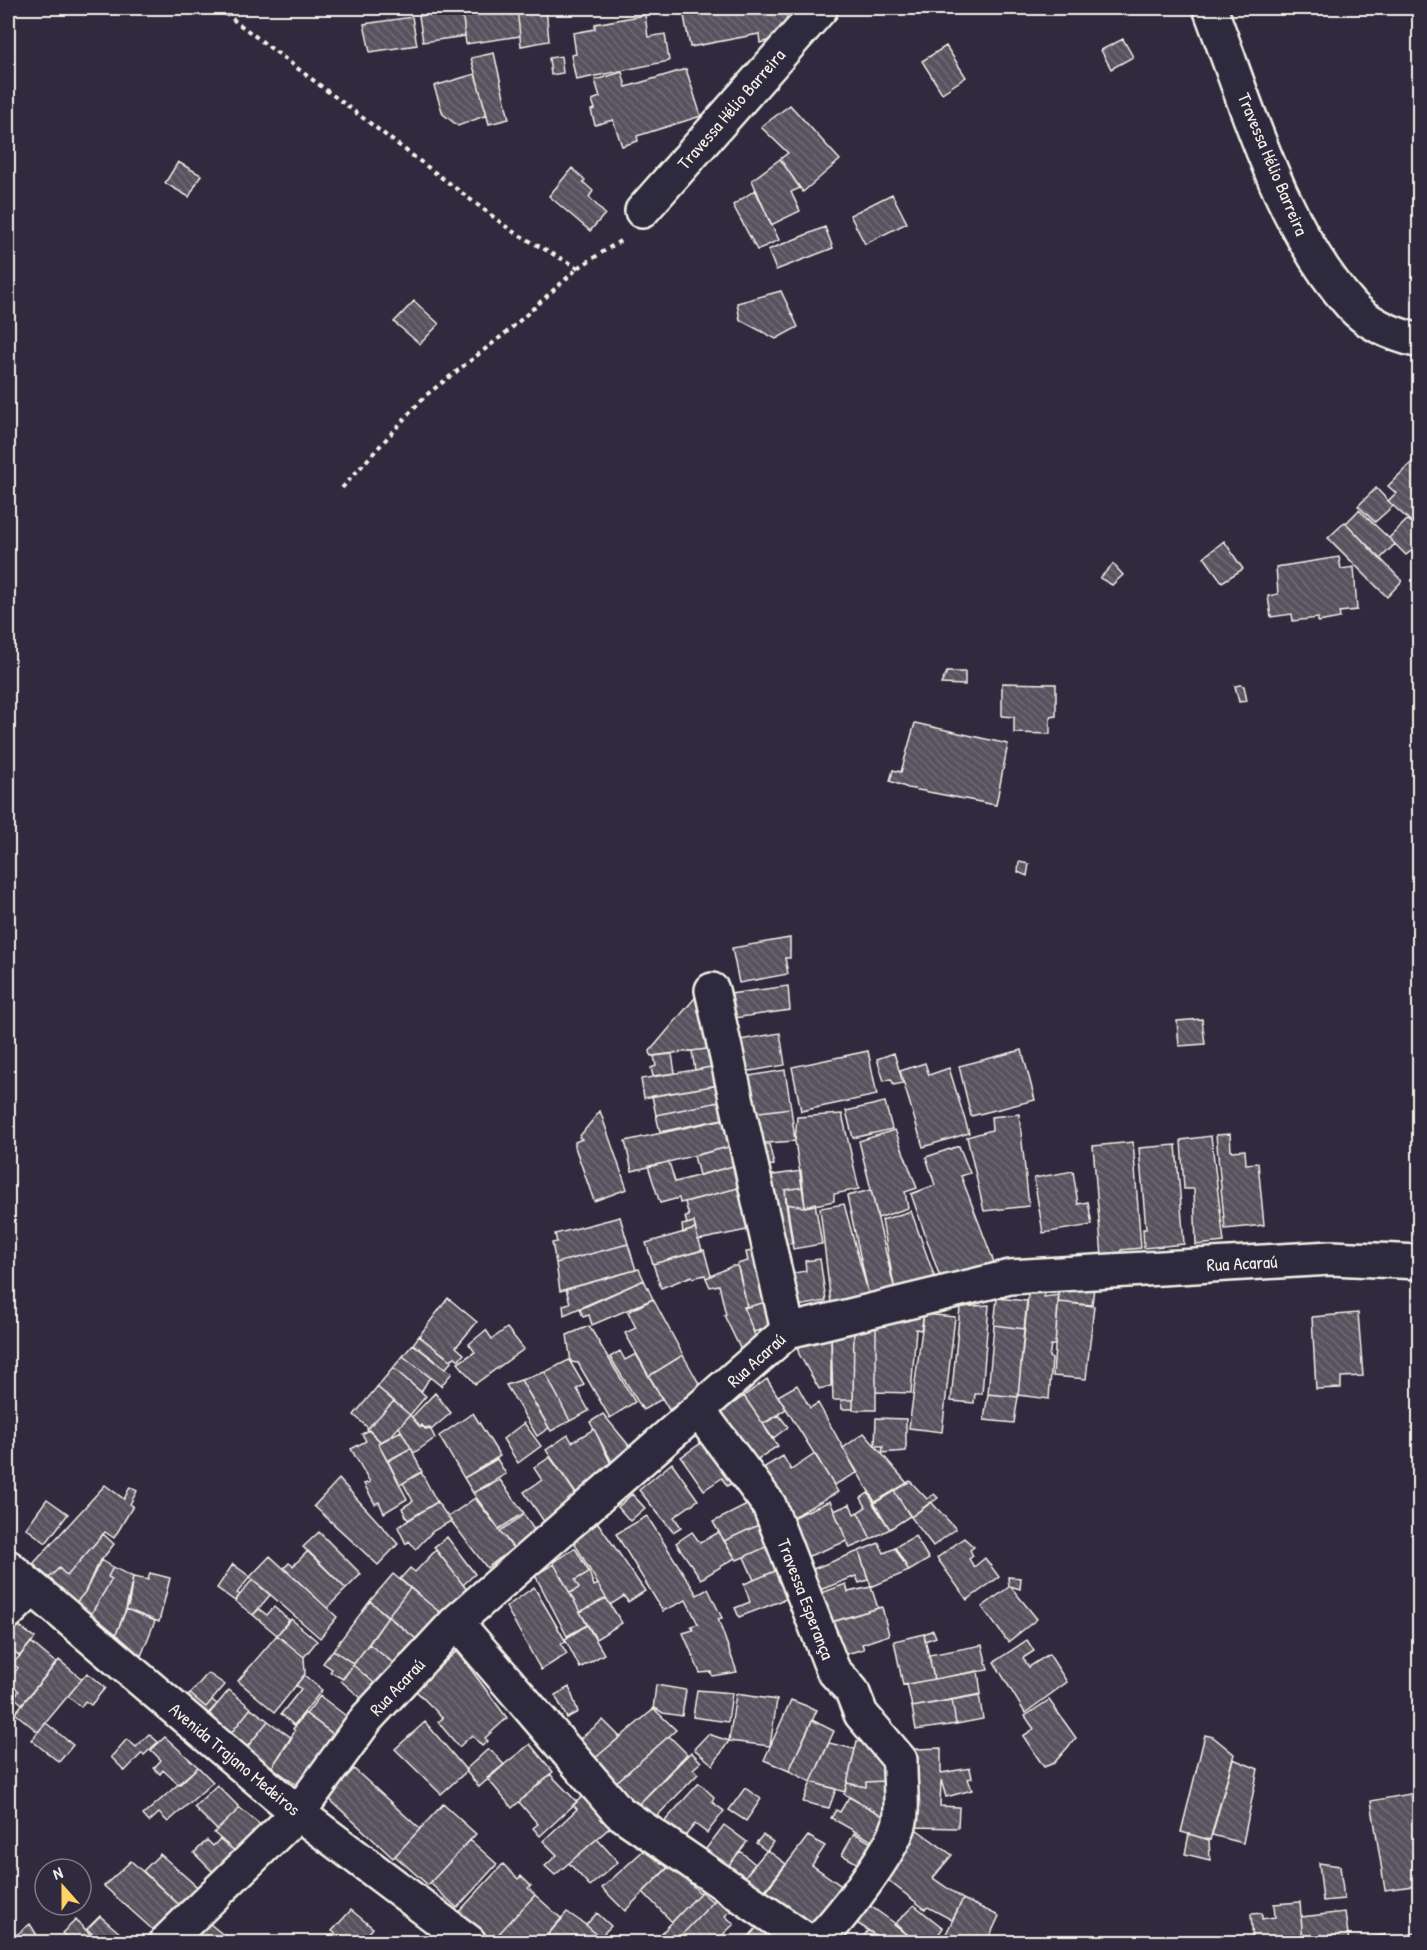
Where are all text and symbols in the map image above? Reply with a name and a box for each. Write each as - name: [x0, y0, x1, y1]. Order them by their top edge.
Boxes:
- street label: Travessa Hélio Barreira: [671, 43, 791, 175]
- street label: Travessa Hélio Barreira: [1232, 89, 1314, 239]
- street label: Rua Acaraú: [1206, 1249, 1278, 1277]
- street label: Rua Acaraú: [721, 1327, 791, 1393]
- street label: Travessa Esperança: [771, 1535, 841, 1663]
- street label: Rua Acaraú: [364, 1653, 430, 1721]
- street label: Avenida Trajano Medeiros: [164, 1697, 306, 1821]
- north arrow: [33, 1857, 93, 1917]
- text: N: [50, 1861, 66, 1885]

